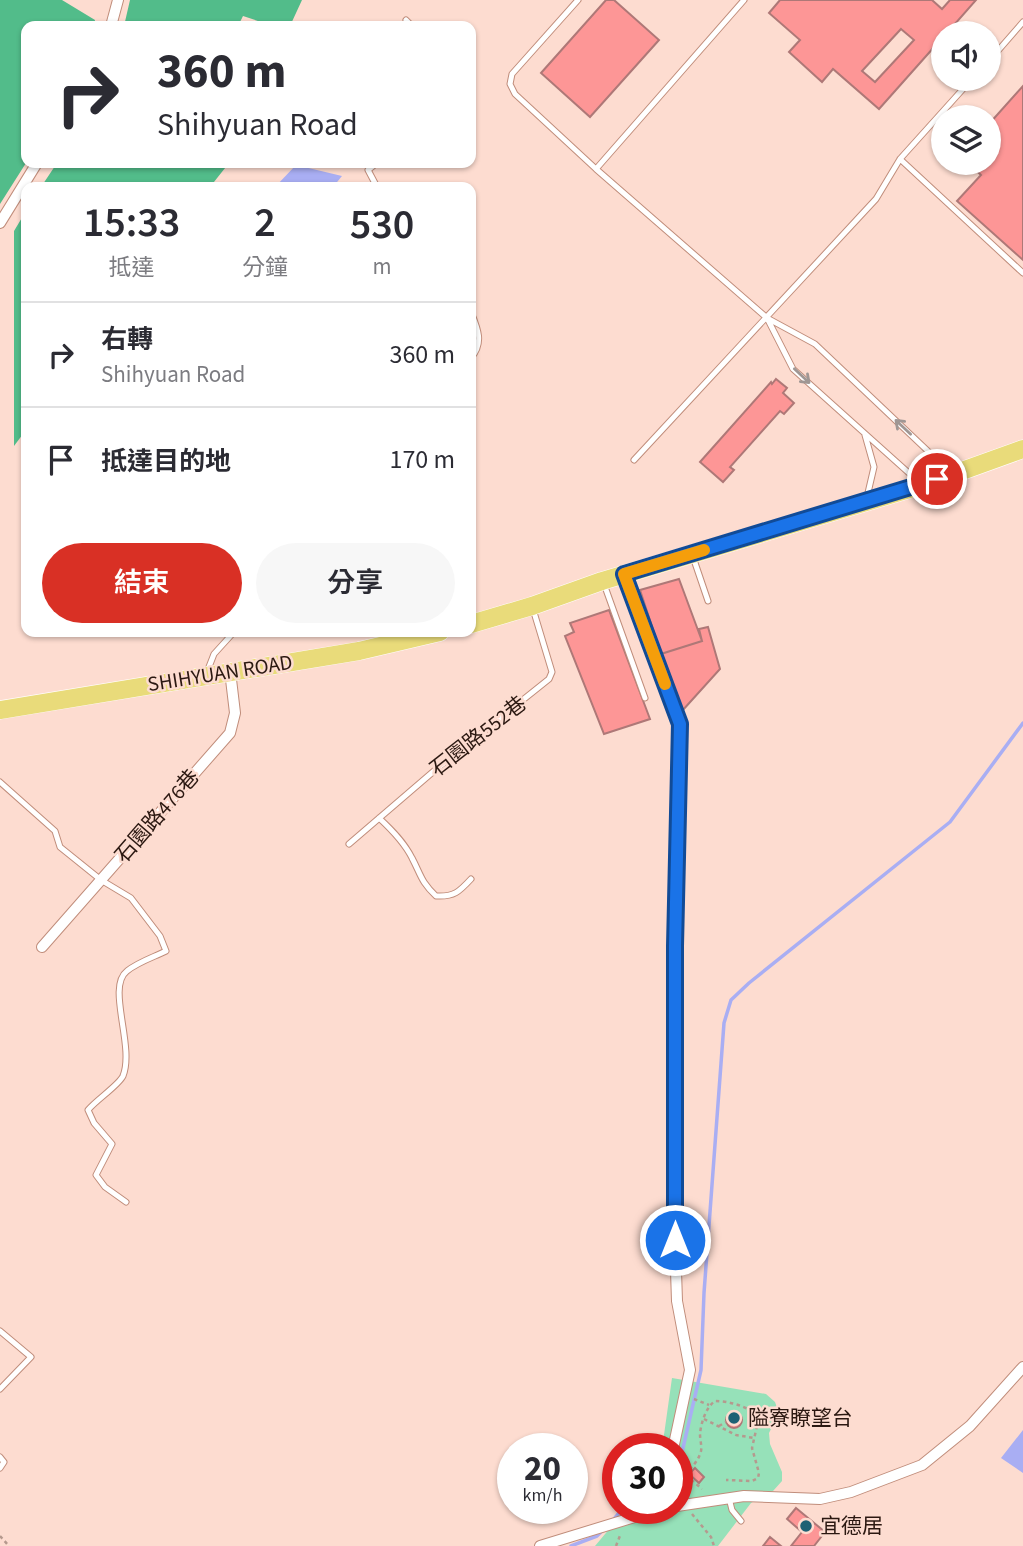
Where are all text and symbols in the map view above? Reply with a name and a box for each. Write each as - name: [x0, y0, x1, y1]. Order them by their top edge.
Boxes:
- map controls: [931, 21, 1001, 175]
- button: sound: [931, 21, 1001, 91]
- text: 360 m: [157, 37, 286, 107]
- icon: right: [42, 49, 133, 140]
- text: Shihyuan Road: [157, 102, 358, 148]
- button: layers: [931, 105, 1001, 175]
- text: 15:33: [83, 193, 180, 253]
- text: 2: [254, 193, 276, 253]
- text: 530: [350, 195, 414, 255]
- text: m: [372, 250, 392, 283]
- text: 抵達: [109, 251, 155, 284]
- text: 分鐘: [242, 251, 288, 284]
- text: 右轉: [101, 321, 153, 358]
- icon: right: [42, 336, 80, 374]
- text: 360 m: [389, 336, 455, 373]
- text: Shihyuan Road: [101, 358, 245, 391]
- one-way arrow: [793, 368, 811, 384]
- one-way arrow: [894, 419, 912, 435]
- icon: arrive: [42, 441, 80, 479]
- text: 170 m: [389, 441, 455, 478]
- text: 抵達目的地: [101, 443, 231, 480]
- pin: [907, 449, 967, 509]
- icon: arrive: [918, 460, 956, 498]
- button: 結束: [42, 543, 242, 623]
- button: 分享: [256, 543, 455, 623]
- street label: SHIHYUAN ROAD: [145, 647, 295, 699]
- street label: 石園路552巷: [423, 689, 533, 783]
- street label: 石園路476巷: [108, 763, 206, 869]
- position arrow: [638, 1203, 712, 1277]
- place label: 隘寮瞭望台: [748, 1403, 853, 1433]
- marker: 隘寮瞭望台: [726, 1410, 742, 1426]
- speed limit sign: 30: [602, 1433, 693, 1524]
- text: 20: [524, 1444, 561, 1494]
- text: km/h: [523, 1483, 562, 1508]
- place label: 宜德居: [820, 1511, 883, 1541]
- marker: 宜德居: [798, 1518, 814, 1534]

